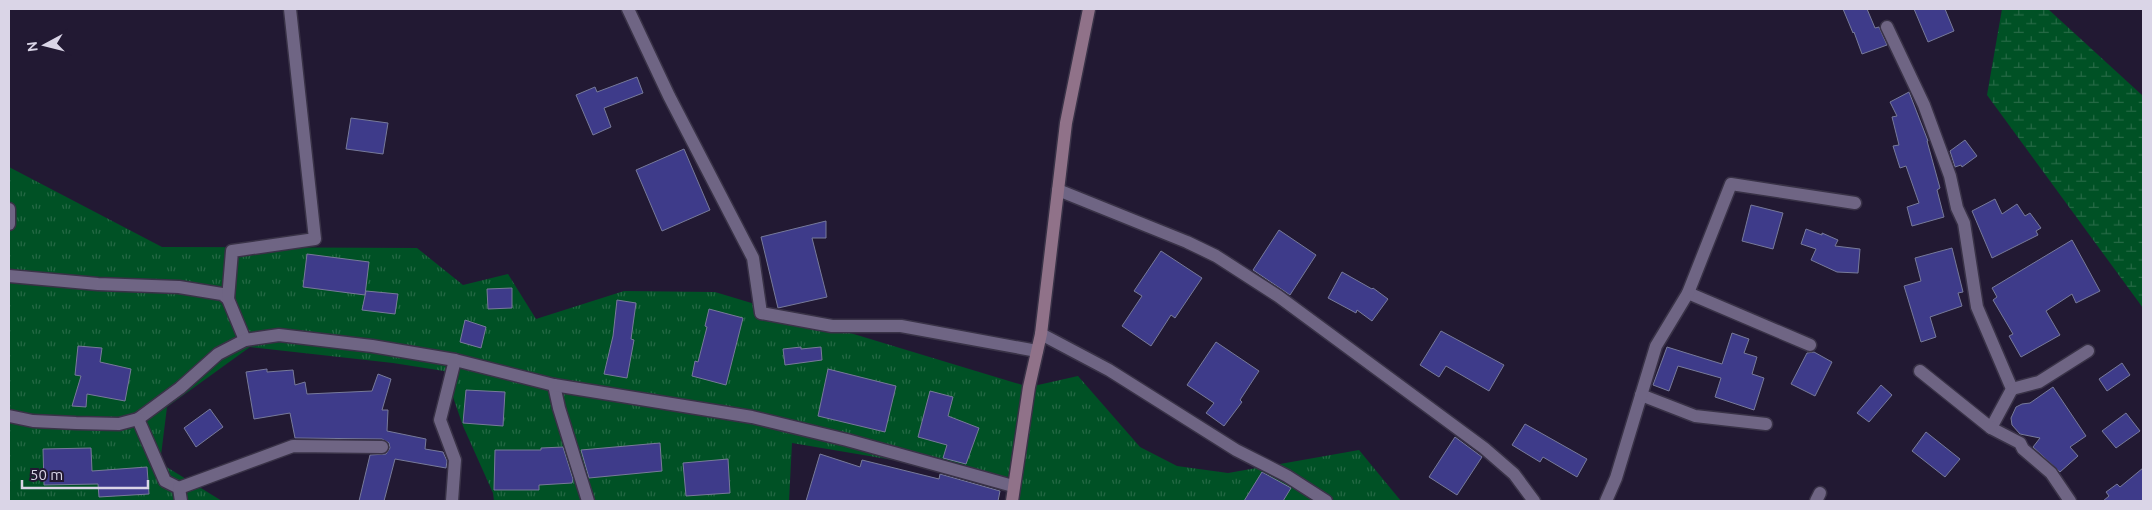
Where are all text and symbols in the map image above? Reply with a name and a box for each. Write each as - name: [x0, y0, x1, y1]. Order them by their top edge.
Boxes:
- north arrow: [20, 20, 70, 70]
- text: N: [24, 40, 41, 53]
- scale bar: [22, 458, 149, 490]
- text: 50 m: [30, 466, 63, 483]

